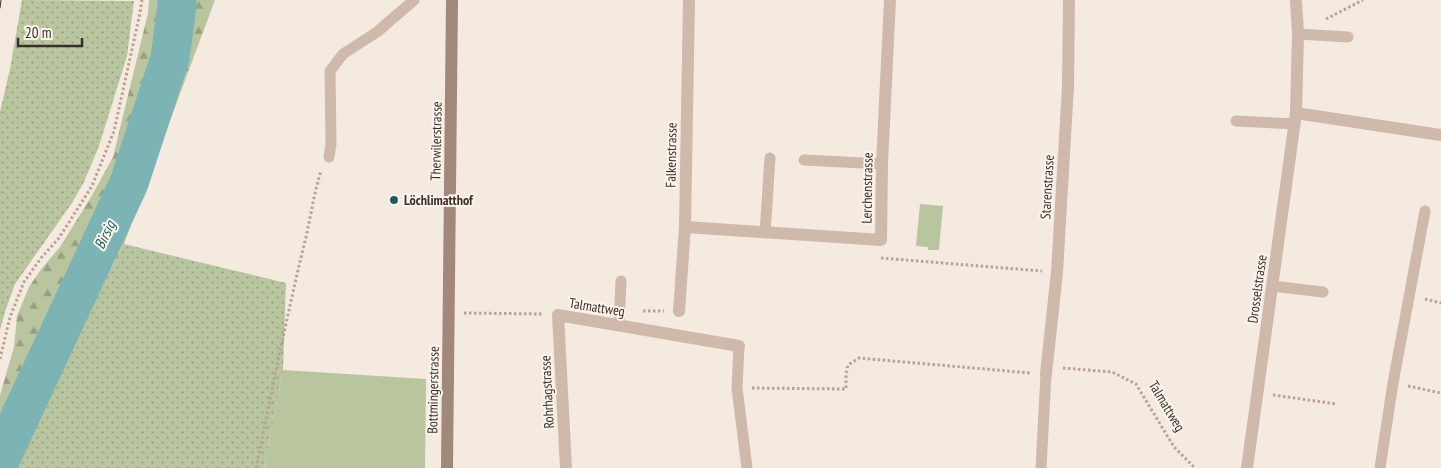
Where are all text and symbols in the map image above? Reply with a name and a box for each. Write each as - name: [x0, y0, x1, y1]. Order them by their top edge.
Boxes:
- scale bar: [18, 15, 81, 47]
- text: 20 m: [25, 23, 51, 42]
- street label: Therwilerstrasse: [426, 101, 446, 181]
- street label: Falkenstrasse: [661, 122, 681, 188]
- street label: Lerchenstrasse: [857, 152, 877, 224]
- street label: Starenstrasse: [1036, 154, 1058, 220]
- place label: Löchlimatthof: [404, 191, 474, 209]
- marker: Löchlimatthof: [388, 194, 400, 206]
- water label: Birsig: [90, 216, 120, 252]
- street label: Drosselstrasse: [1243, 253, 1271, 324]
- street label: Talmattweg: [568, 294, 626, 320]
- street label: Bottmingerstrasse: [423, 346, 443, 434]
- street label: Rohrhagstrasse: [536, 355, 558, 429]
- street label: Talmattweg: [1145, 377, 1189, 435]

